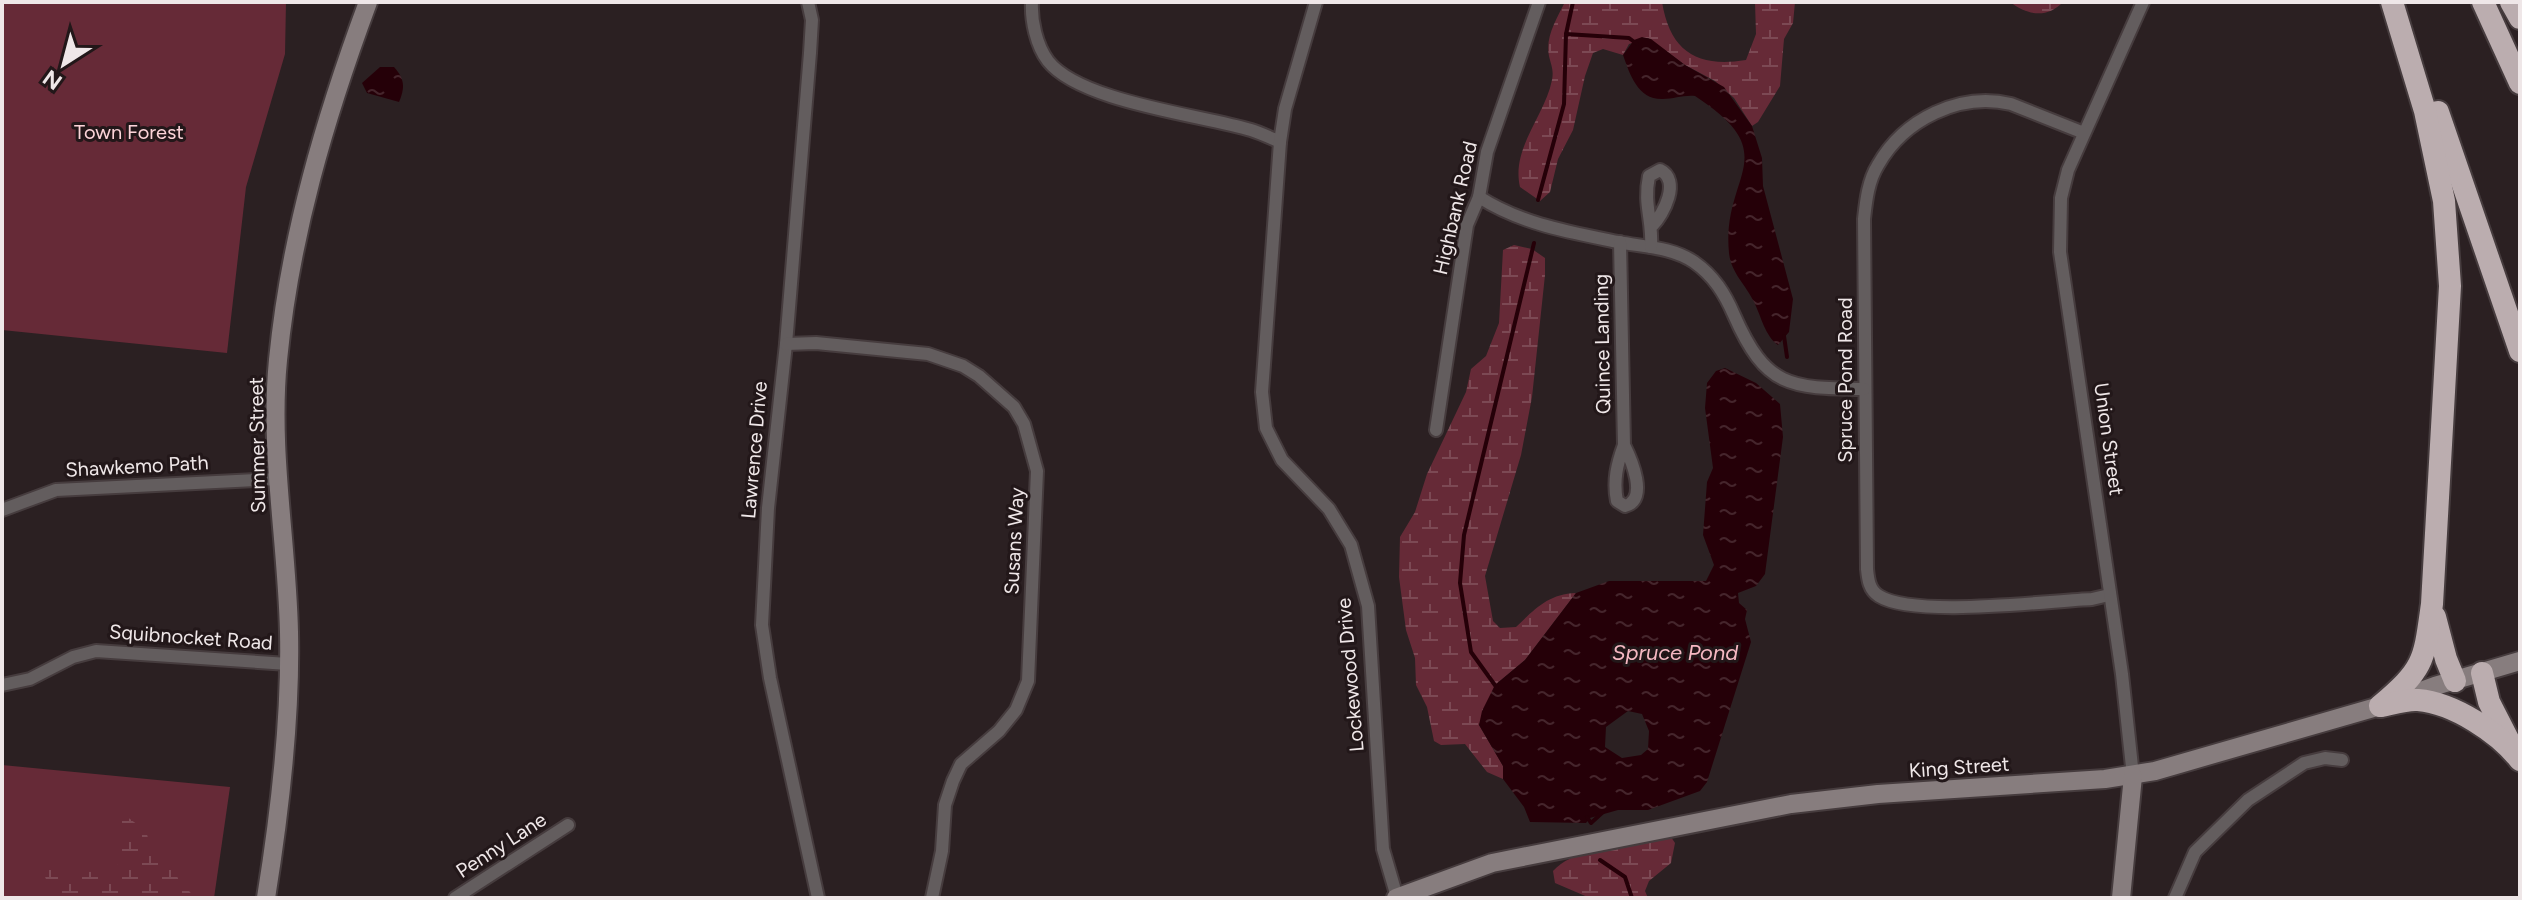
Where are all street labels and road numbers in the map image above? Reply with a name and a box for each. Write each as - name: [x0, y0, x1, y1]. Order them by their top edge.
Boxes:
- street label: Highbank Road: [1428, 139, 1482, 277]
- street label: Quince Landing: [1589, 274, 1615, 414]
- street label: Spruce Pond Road: [1833, 297, 1857, 463]
- street label: Summer Street: [244, 377, 270, 513]
- street label: Lawrence Drive: [736, 380, 772, 520]
- street label: Union Street: [2089, 381, 2129, 497]
- street label: Shawkemo Path: [65, 450, 209, 482]
- street label: Susans Way: [999, 486, 1029, 595]
- street label: Lockewood Drive: [1331, 597, 1369, 753]
- street label: Squibnocket Road: [108, 619, 274, 655]
- street label: King Street: [1908, 752, 2010, 782]
- street label: Penny Lane: [451, 807, 551, 883]

